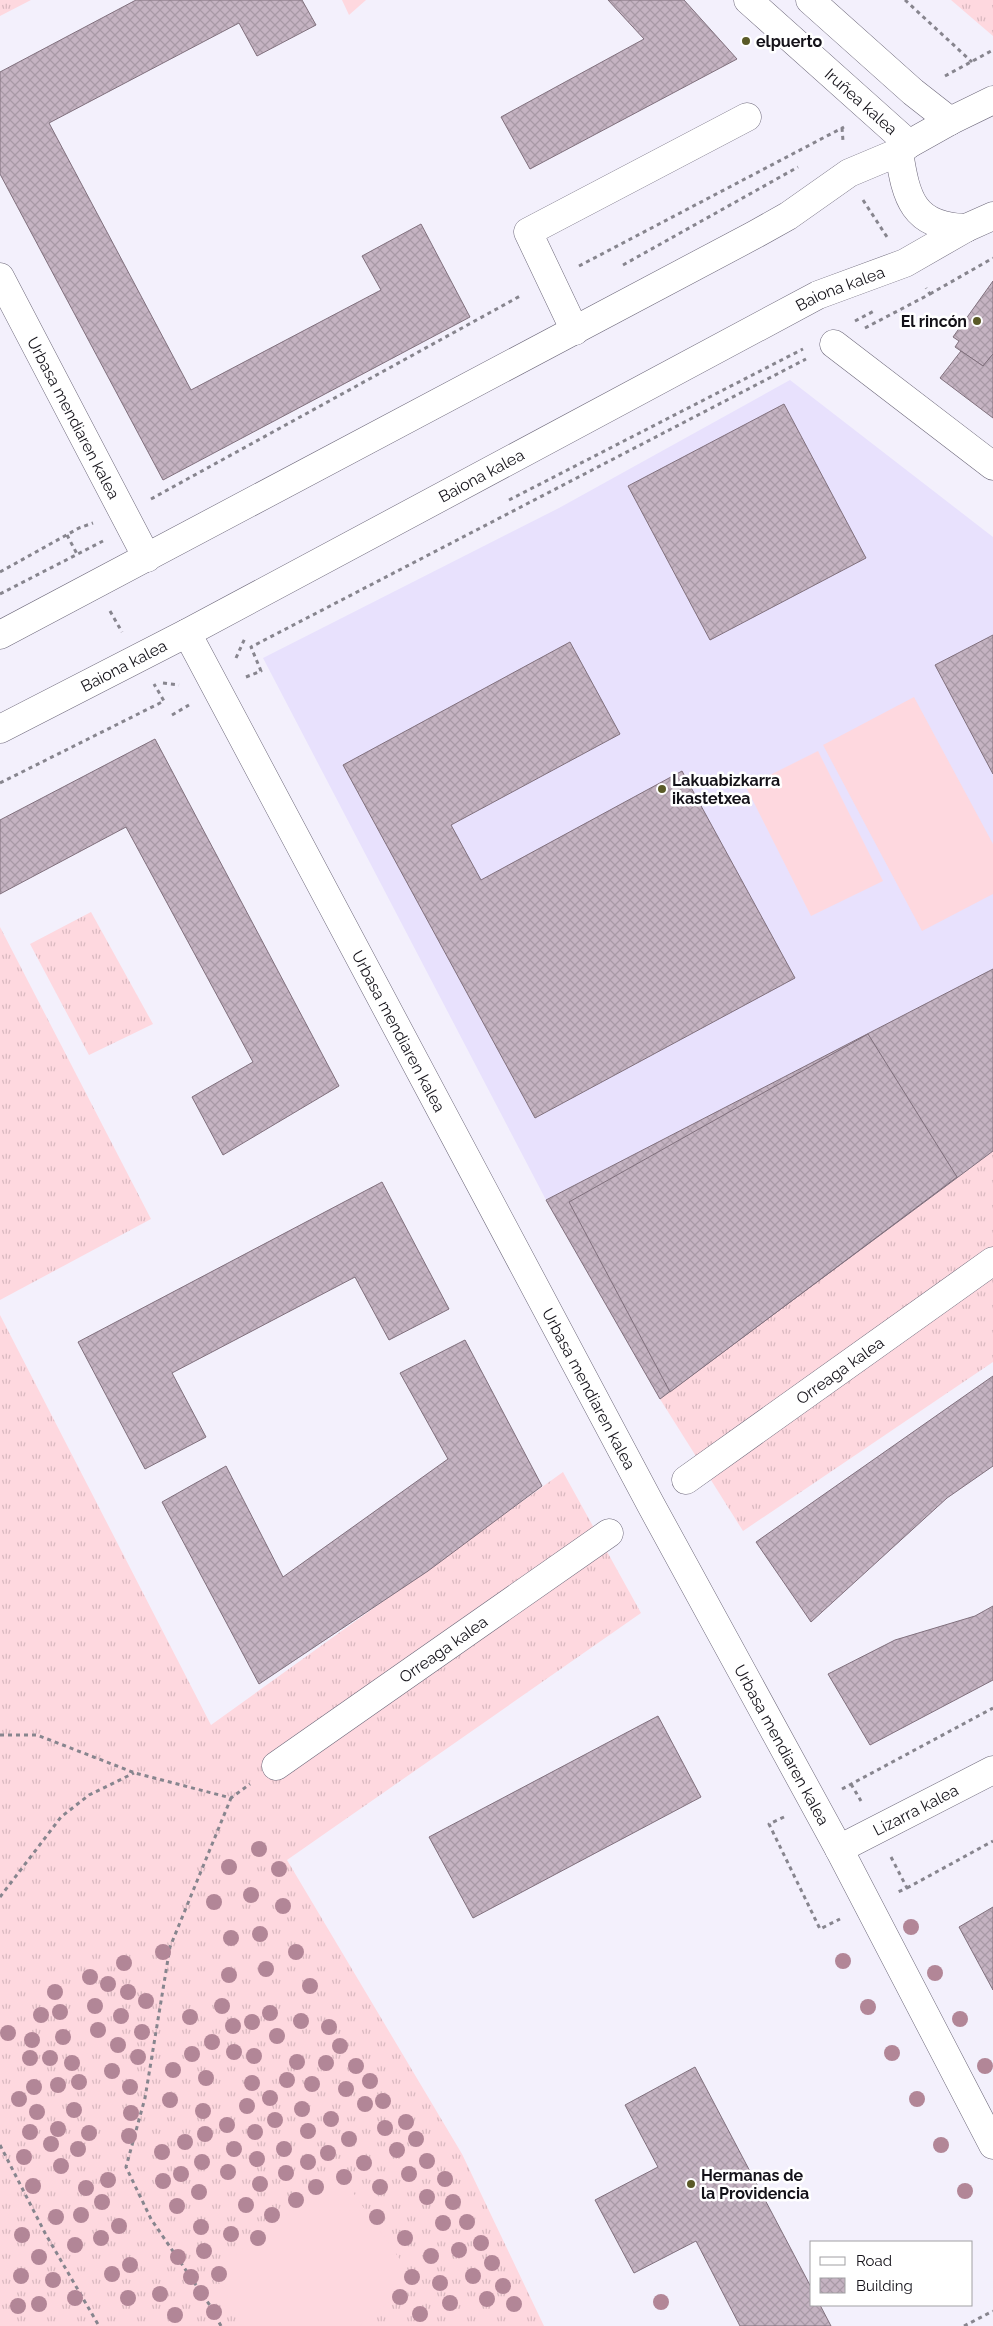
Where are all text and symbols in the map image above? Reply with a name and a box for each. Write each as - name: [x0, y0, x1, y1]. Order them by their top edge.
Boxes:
- place label: elpuerto: [756, 32, 823, 51]
- marker: elpuerto: [740, 35, 752, 47]
- street label: Iruñea kalea: [821, 64, 901, 139]
- street label: Baiona kalea: [792, 262, 887, 315]
- place label: El rincón: [901, 312, 967, 331]
- marker: El rincón: [971, 315, 983, 327]
- street label: Urbasa mendiaren kalea: [23, 334, 124, 502]
- street label: Baiona kalea: [435, 445, 527, 506]
- street label: Baiona kalea: [77, 636, 170, 695]
- place label: Lakuabizkarra ikastetxea: [672, 771, 780, 808]
- marker: Lakuabizkarra ikastetxea: [656, 783, 668, 795]
- street label: Urbasa mendiaren kalea: [348, 947, 450, 1115]
- street label: Urbasa mendiaren kalea: [538, 1305, 640, 1473]
- street label: Orreaga kalea: [792, 1332, 888, 1408]
- street label: Orreaga kalea: [395, 1612, 491, 1686]
- street label: Urbasa mendiaren kalea: [730, 1661, 834, 1828]
- street label: Lizarra kalea: [870, 1780, 961, 1839]
- place label: Hermanas de la Providencia: [701, 2166, 809, 2203]
- marker: Hermanas de la Providencia: [685, 2178, 697, 2190]
- legend: [810, 2241, 973, 2306]
- text: Road: [856, 2252, 892, 2270]
- text: Building: [856, 2277, 913, 2295]

